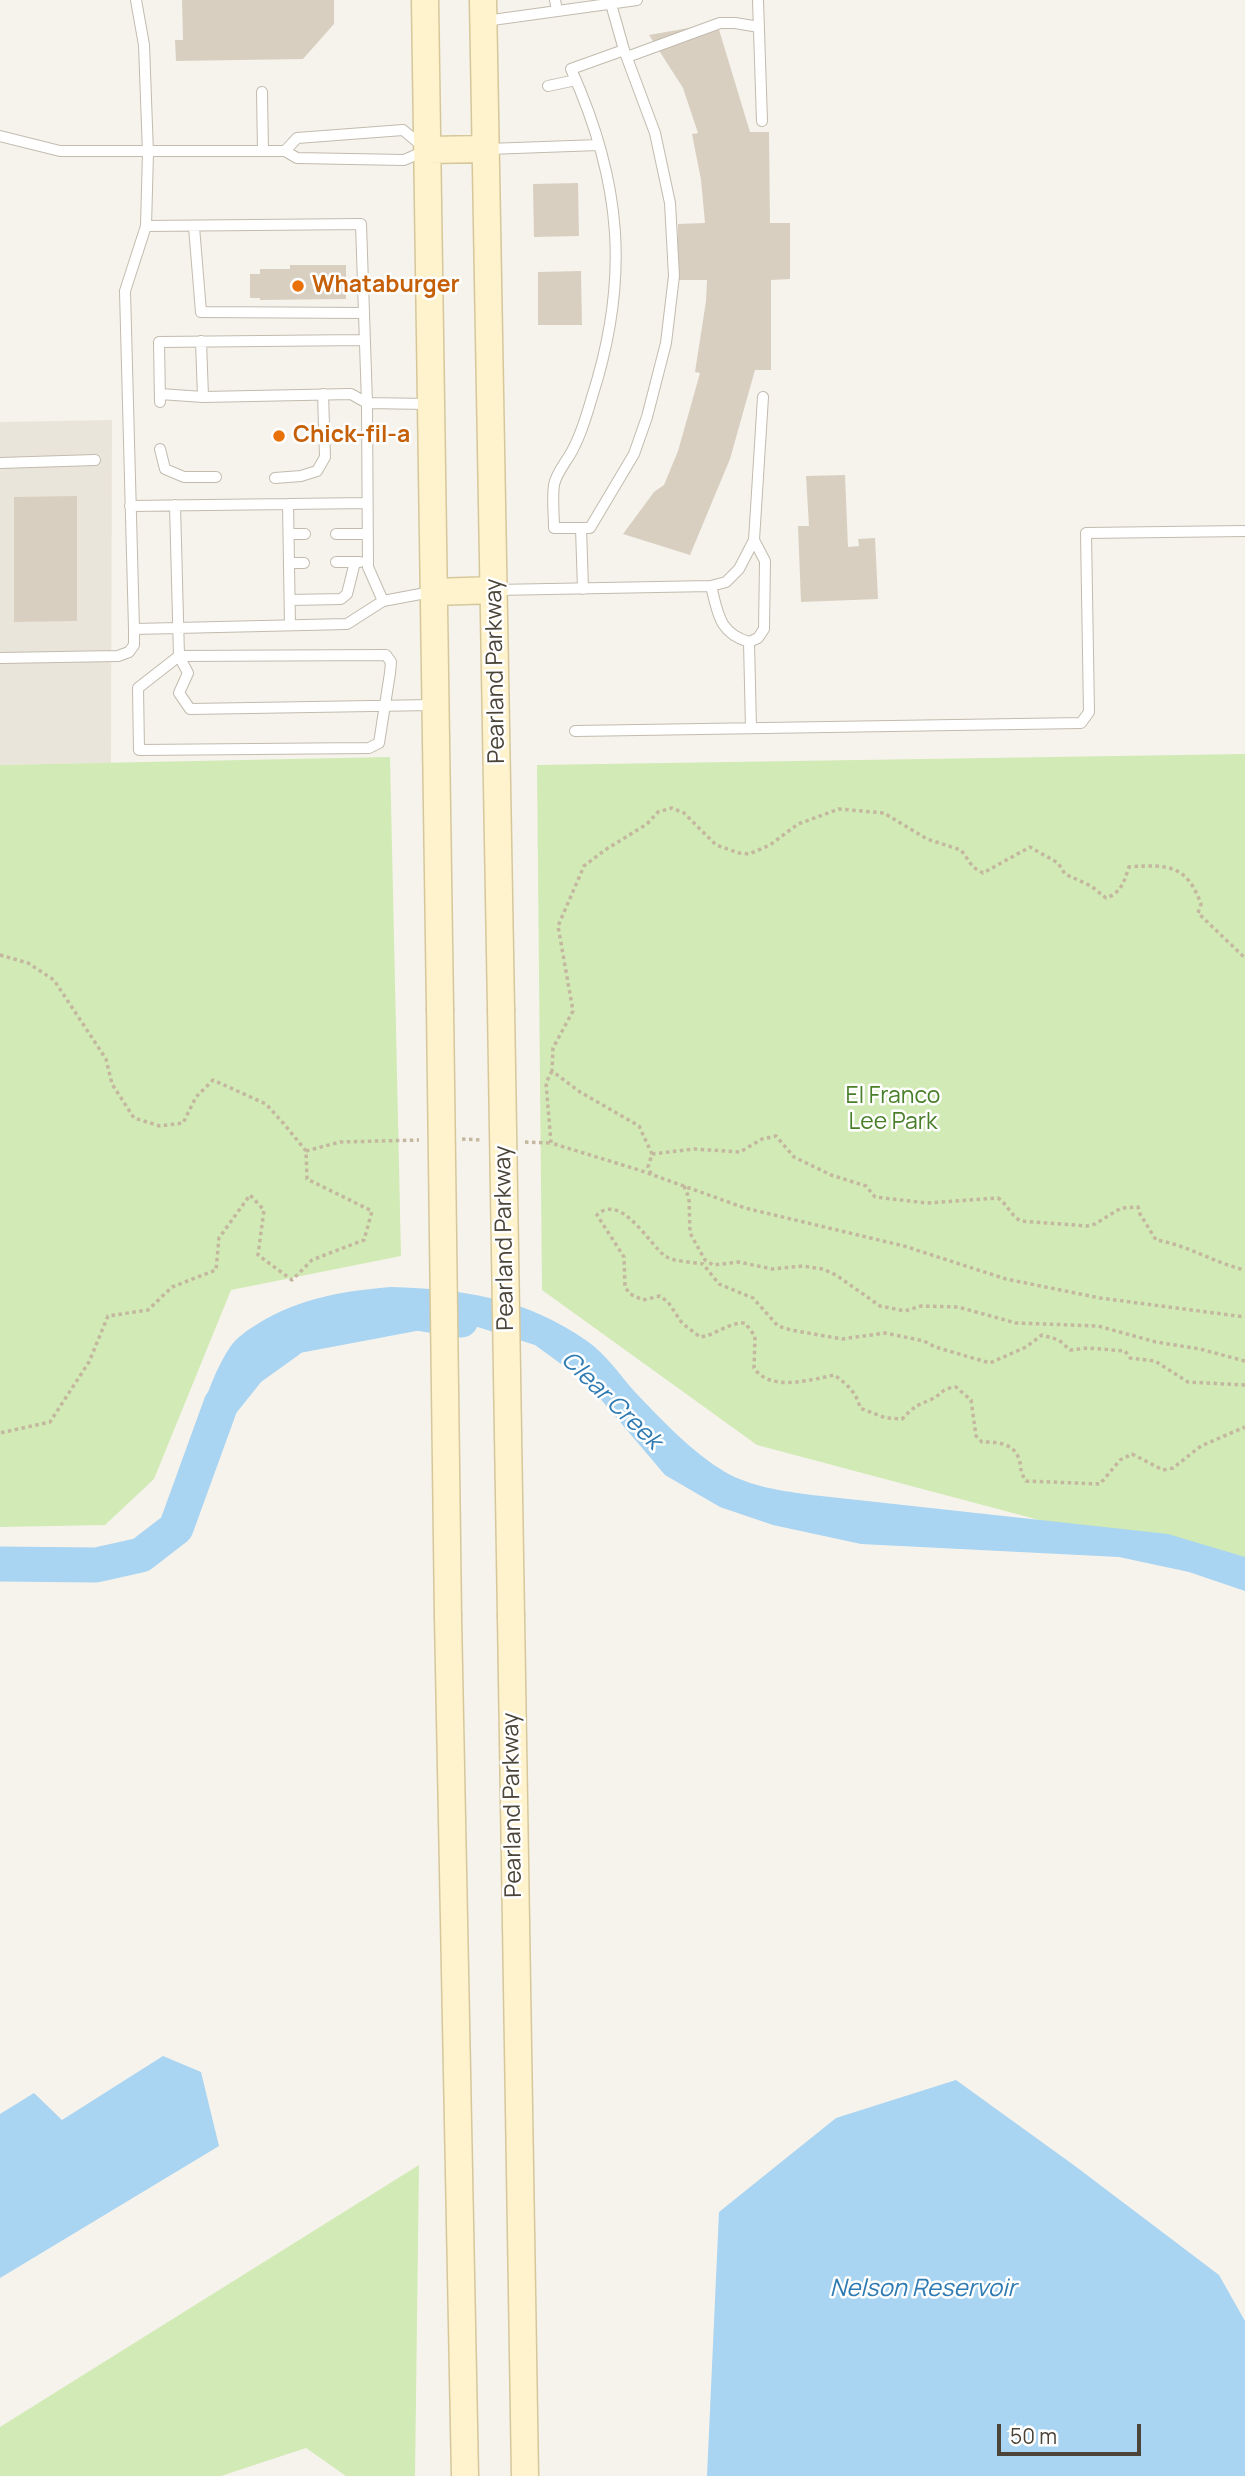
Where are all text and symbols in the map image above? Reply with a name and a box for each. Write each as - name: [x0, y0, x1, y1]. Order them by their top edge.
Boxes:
- place label: Whataburger: [312, 272, 460, 300]
- marker: Whataburger: [290, 278, 306, 294]
- place label: Chick-fil-a: [293, 422, 410, 450]
- marker: Chick-fil-a: [271, 428, 287, 444]
- street label: Pearland Parkway: [481, 578, 511, 764]
- park label: El Franco Lee Park: [846, 1083, 940, 1137]
- street label: Pearland Parkway: [490, 1145, 520, 1331]
- water label: Clear Creek: [555, 1346, 667, 1456]
- street label: Pearland Parkway: [498, 1712, 528, 1898]
- water label: Nelson Reservoir: [830, 2275, 1016, 2303]
- scale bar: [1000, 2410, 1144, 2454]
- text: 50 m: [1010, 2422, 1057, 2450]

